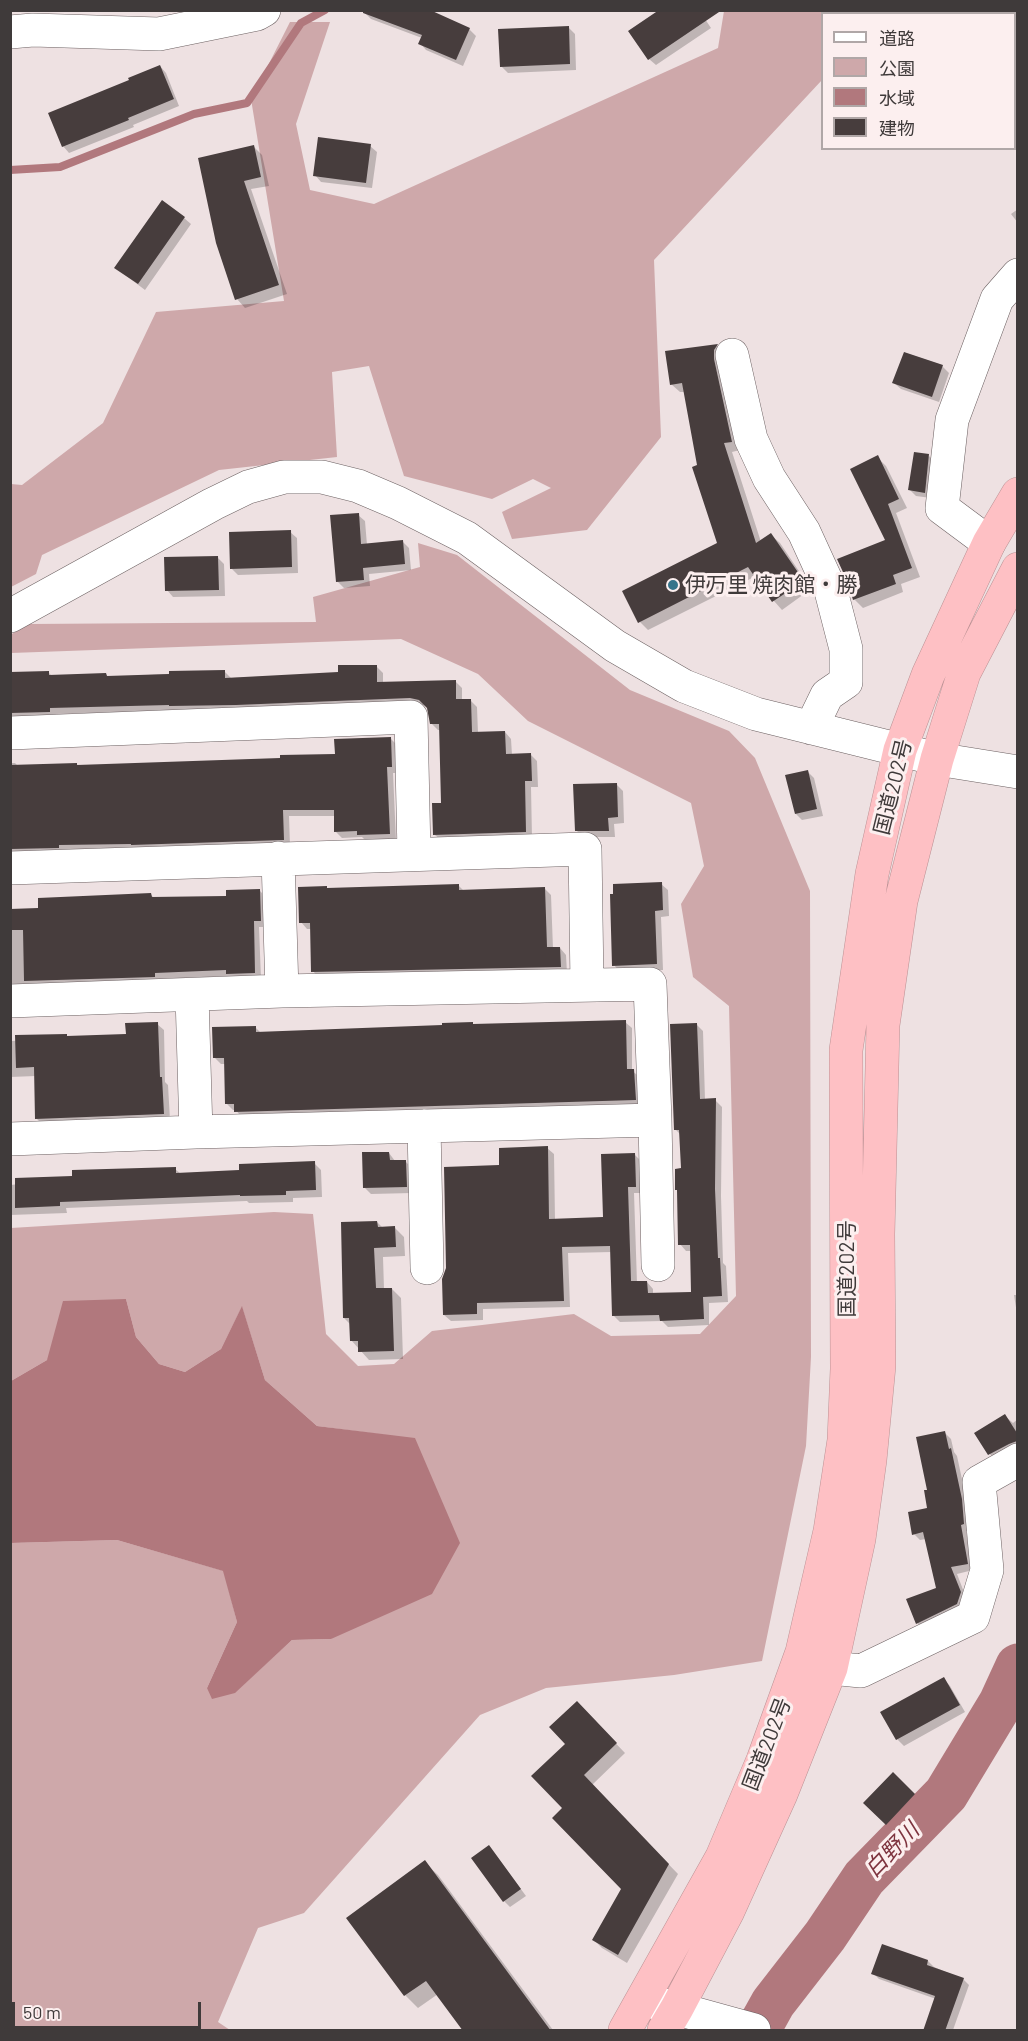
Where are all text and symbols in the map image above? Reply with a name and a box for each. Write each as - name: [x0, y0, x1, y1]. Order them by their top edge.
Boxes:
- legend: [821, 12, 1016, 150]
- text: 道路: [879, 27, 915, 49]
- text: 公園: [879, 57, 915, 79]
- text: 水域: [879, 87, 915, 109]
- text: 建物: [879, 117, 915, 139]
- place label: 伊万里 焼肉館・勝: [685, 572, 857, 598]
- marker: 伊万里 焼肉館・勝: [666, 578, 680, 592]
- street label: 国道202号: [869, 737, 917, 837]
- street label: 国道202号: [834, 1220, 860, 1318]
- street label: 国道202号: [738, 1694, 796, 1794]
- water label: 白野川: [860, 1817, 924, 1883]
- scale bar: [15, 1990, 204, 2028]
- text: 50 m: [23, 2001, 61, 2023]

